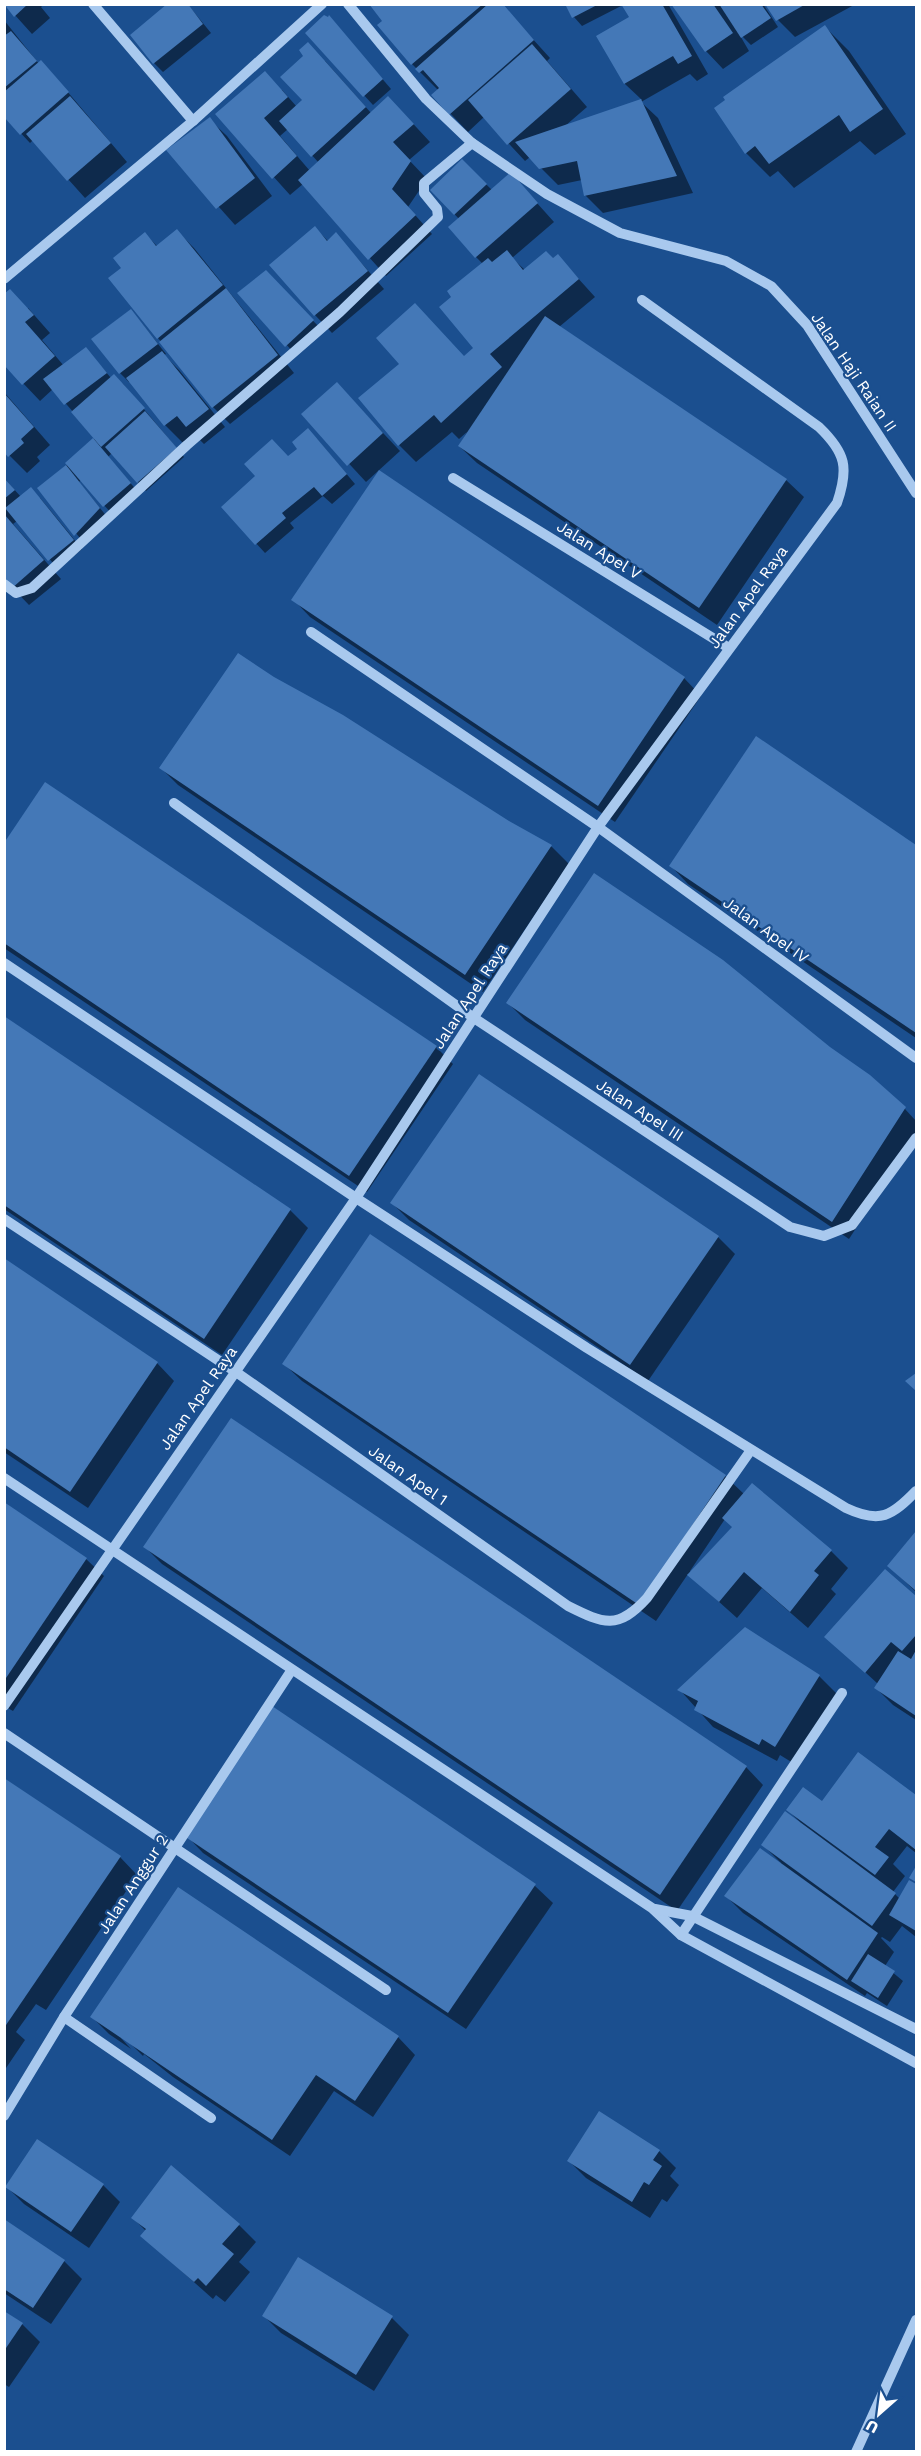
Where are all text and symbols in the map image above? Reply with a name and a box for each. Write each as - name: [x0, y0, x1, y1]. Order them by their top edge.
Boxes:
- street label: Jalan Haji Raian II: [807, 309, 901, 435]
- street label: Jalan Apel V: [553, 517, 645, 583]
- street label: Jalan Apel Raya: [704, 542, 792, 652]
- street label: Jalan Apel IV: [719, 893, 813, 967]
- street label: Jalan Apel Raya: [429, 939, 511, 1053]
- street label: Jalan Apel III: [593, 1075, 687, 1145]
- street label: Jalan Apel Raya: [155, 1342, 241, 1454]
- street label: Jalan Apel 1: [365, 1441, 451, 1509]
- street label: Jalan Anggur 2: [94, 1831, 172, 1937]
- north arrow: [849, 2384, 909, 2444]
- text: U: [863, 2416, 882, 2438]

